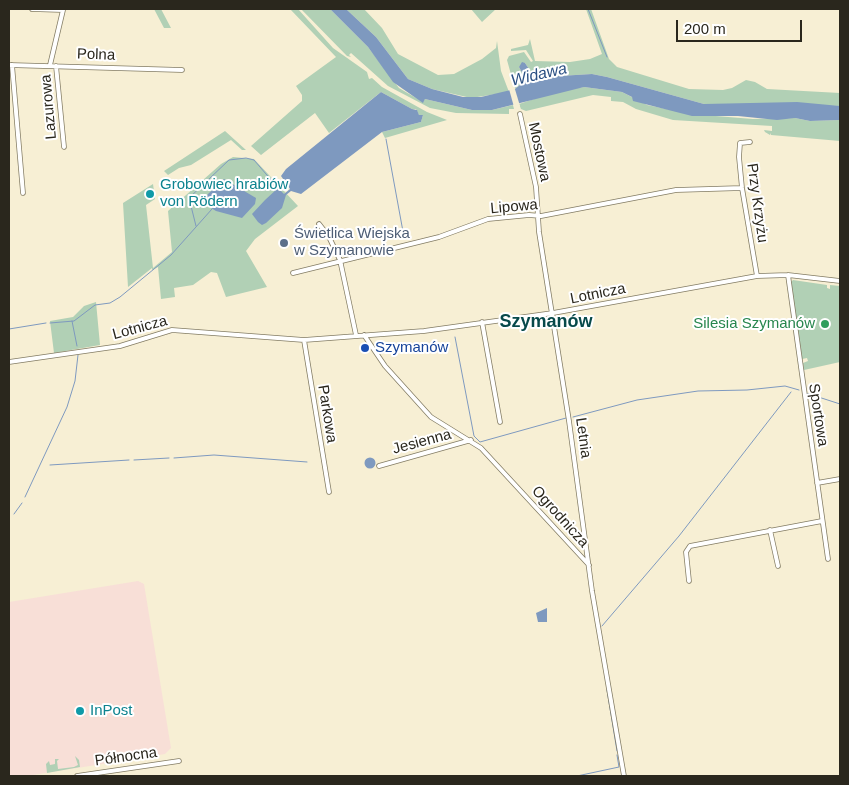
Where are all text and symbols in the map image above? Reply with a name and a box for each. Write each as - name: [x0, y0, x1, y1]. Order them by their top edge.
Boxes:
- scale bar: [679, 10, 805, 42]
- text: 200 m: [684, 20, 726, 37]
- street label: Polna: [77, 45, 115, 65]
- water label: Widawa: [509, 59, 569, 91]
- street label: Lazurowa: [37, 74, 61, 140]
- street label: Mostowa: [524, 121, 554, 183]
- street label: Przy Krzyżu: [743, 162, 771, 244]
- place label: Grobowiec hrabiów von Rödern: [160, 176, 288, 211]
- marker: Grobowiec hrabiów von Rödern: [144, 188, 156, 200]
- street label: Lipowa: [490, 196, 538, 218]
- place label: Świetlica Wiejska w Szymanowie: [294, 225, 410, 260]
- marker: Świetlica Wiejska w Szymanowie: [278, 237, 290, 249]
- street label: Lotnicza: [569, 280, 627, 308]
- district label: Szymanów: [499, 311, 593, 333]
- street label: Lotnicza: [111, 312, 169, 344]
- place label: Silesia Szymanów: [693, 315, 815, 333]
- marker: Silesia Szymanów: [819, 318, 831, 330]
- place label: Szymanów: [375, 339, 448, 357]
- marker: Szymanów: [359, 342, 371, 354]
- street label: Sportowa: [804, 382, 832, 448]
- street label: Parkowa: [314, 384, 340, 444]
- street label: Letnia: [571, 417, 595, 459]
- street label: Jesienna: [391, 426, 453, 458]
- street label: Ogrodnicza: [528, 482, 592, 552]
- place label: InPost: [90, 702, 133, 720]
- marker: InPost: [74, 705, 86, 717]
- street label: Północna: [94, 744, 158, 770]

